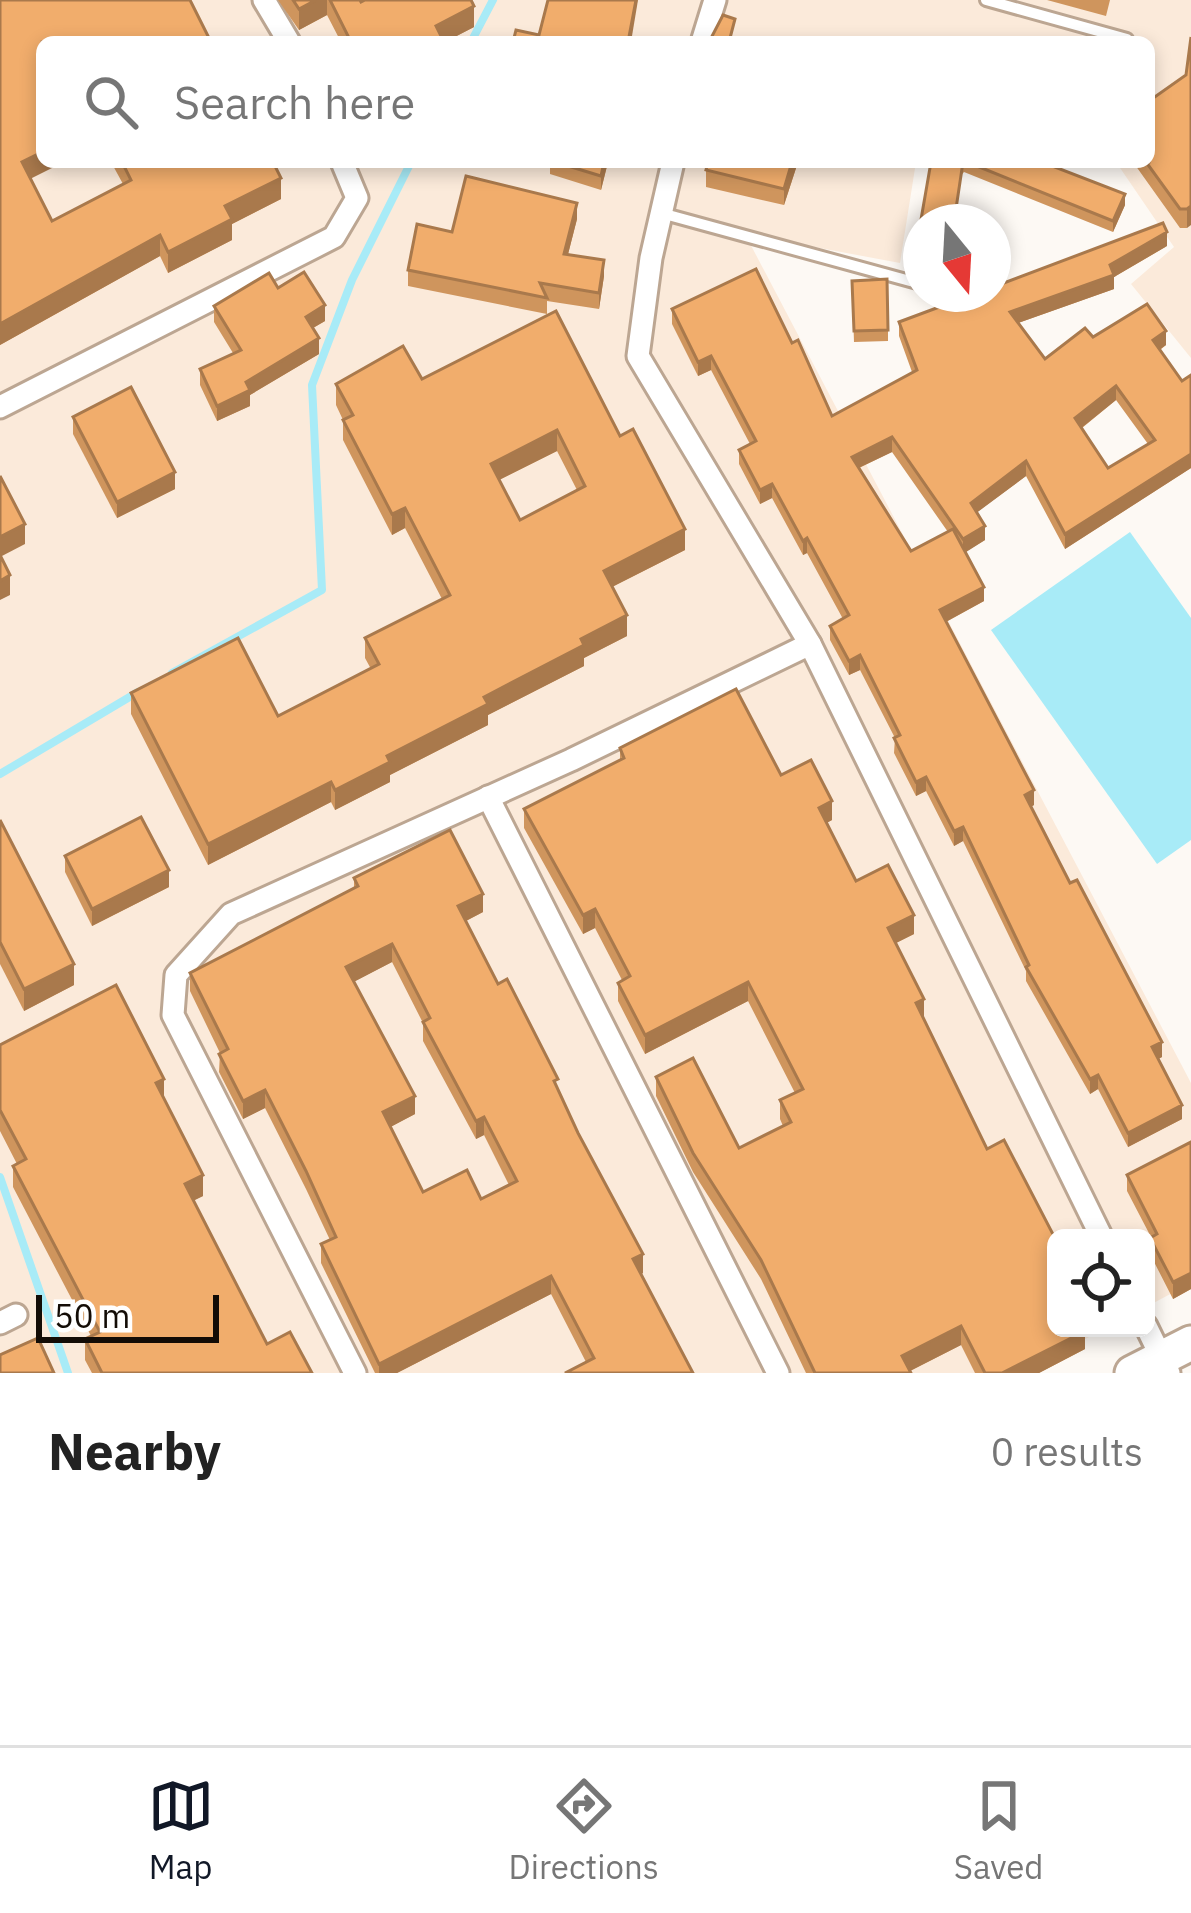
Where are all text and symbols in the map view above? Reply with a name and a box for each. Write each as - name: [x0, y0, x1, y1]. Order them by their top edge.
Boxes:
- search box: [36, 36, 1155, 168]
- icon: search: [78, 69, 144, 135]
- text: Search here: [174, 73, 415, 131]
- north arrow: [903, 204, 1011, 312]
- map controls: [1047, 1229, 1155, 1337]
- button: locate: [1047, 1229, 1155, 1337]
- scale bar: [36, 1289, 219, 1342]
- text: 50 m: [54, 1294, 130, 1337]
- text: Nearby: [48, 1418, 221, 1484]
- text: 0 results: [991, 1426, 1143, 1477]
- tab: Map: [148, 1773, 214, 1888]
- tab: Directions: [509, 1773, 659, 1888]
- tab: Saved: [954, 1773, 1043, 1888]

